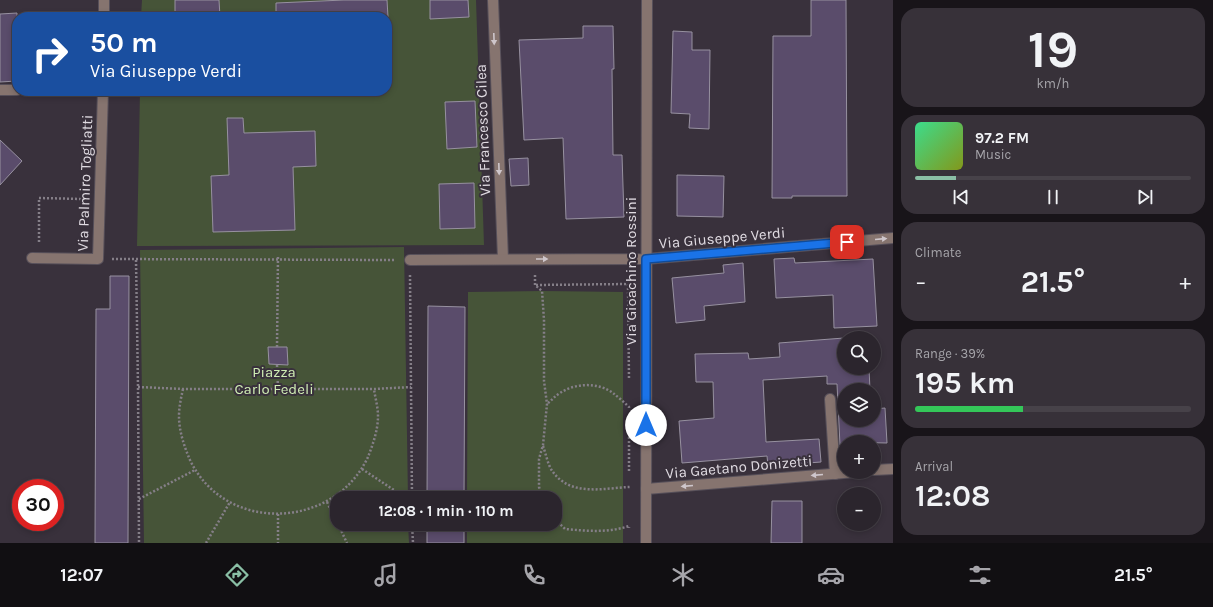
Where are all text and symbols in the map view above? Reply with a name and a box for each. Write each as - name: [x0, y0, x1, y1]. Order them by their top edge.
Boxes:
- text: 19: [1028, 19, 1078, 80]
- text: 50 m: [90, 26, 158, 59]
- icon: right: [24, 28, 76, 80]
- one-way arrow: [491, 33, 498, 45]
- text: Via Giuseppe Verdi: [90, 60, 242, 82]
- street label: Via Francesco Cilea: [472, 64, 494, 196]
- text: km/h: [1037, 76, 1069, 91]
- street label: Via Palmiro Togliatti: [74, 114, 96, 252]
- text: 97.2 FM: [975, 129, 1029, 147]
- text: Music: [975, 147, 1011, 162]
- one-way arrow: [496, 163, 502, 176]
- icon: previous: [950, 186, 972, 208]
- icon: pause: [1042, 186, 1064, 208]
- icon: next: [1134, 186, 1156, 208]
- street label: Via Gioachino Rossini: [622, 197, 640, 345]
- street label: Via Giuseppe Verdi: [658, 224, 786, 252]
- pin: [830, 225, 864, 259]
- icon: arrive: [836, 231, 858, 253]
- one-way arrow: [875, 236, 887, 243]
- text: Climate: [915, 245, 961, 260]
- one-way arrow: [536, 256, 549, 262]
- text: 21.5°: [1021, 264, 1085, 300]
- text: −: [915, 269, 927, 295]
- text: +: [1179, 269, 1191, 295]
- map controls: [837, 331, 881, 531]
- button: search: [837, 331, 881, 375]
- text: Range · 39%: [915, 346, 985, 361]
- park label: Piazza Carlo Fedeli: [234, 363, 314, 398]
- text: 195 km: [915, 365, 1015, 401]
- button: layers: [837, 383, 881, 427]
- position arrow: [625, 404, 667, 446]
- button: +: [837, 435, 881, 479]
- street label: Via Gaetano Donizetti: [665, 452, 813, 482]
- text: Arrival: [915, 459, 953, 474]
- one-way arrow: [811, 472, 823, 479]
- text: 12:08: [915, 478, 990, 514]
- speed limit sign: 30: [12, 479, 64, 531]
- one-way arrow: [681, 482, 693, 489]
- button: −: [837, 487, 881, 531]
- text: 12:08 · 1 min · 110 m: [378, 502, 514, 520]
- icon: directions: [223, 561, 251, 589]
- icon: music: [372, 561, 400, 589]
- icon: phone: [520, 561, 548, 589]
- icon: climate: [669, 561, 697, 589]
- icon: car: [817, 561, 845, 589]
- icon: filters: [966, 561, 994, 589]
- text: 12:07: [60, 564, 103, 586]
- text: 21.5°: [1114, 564, 1153, 586]

